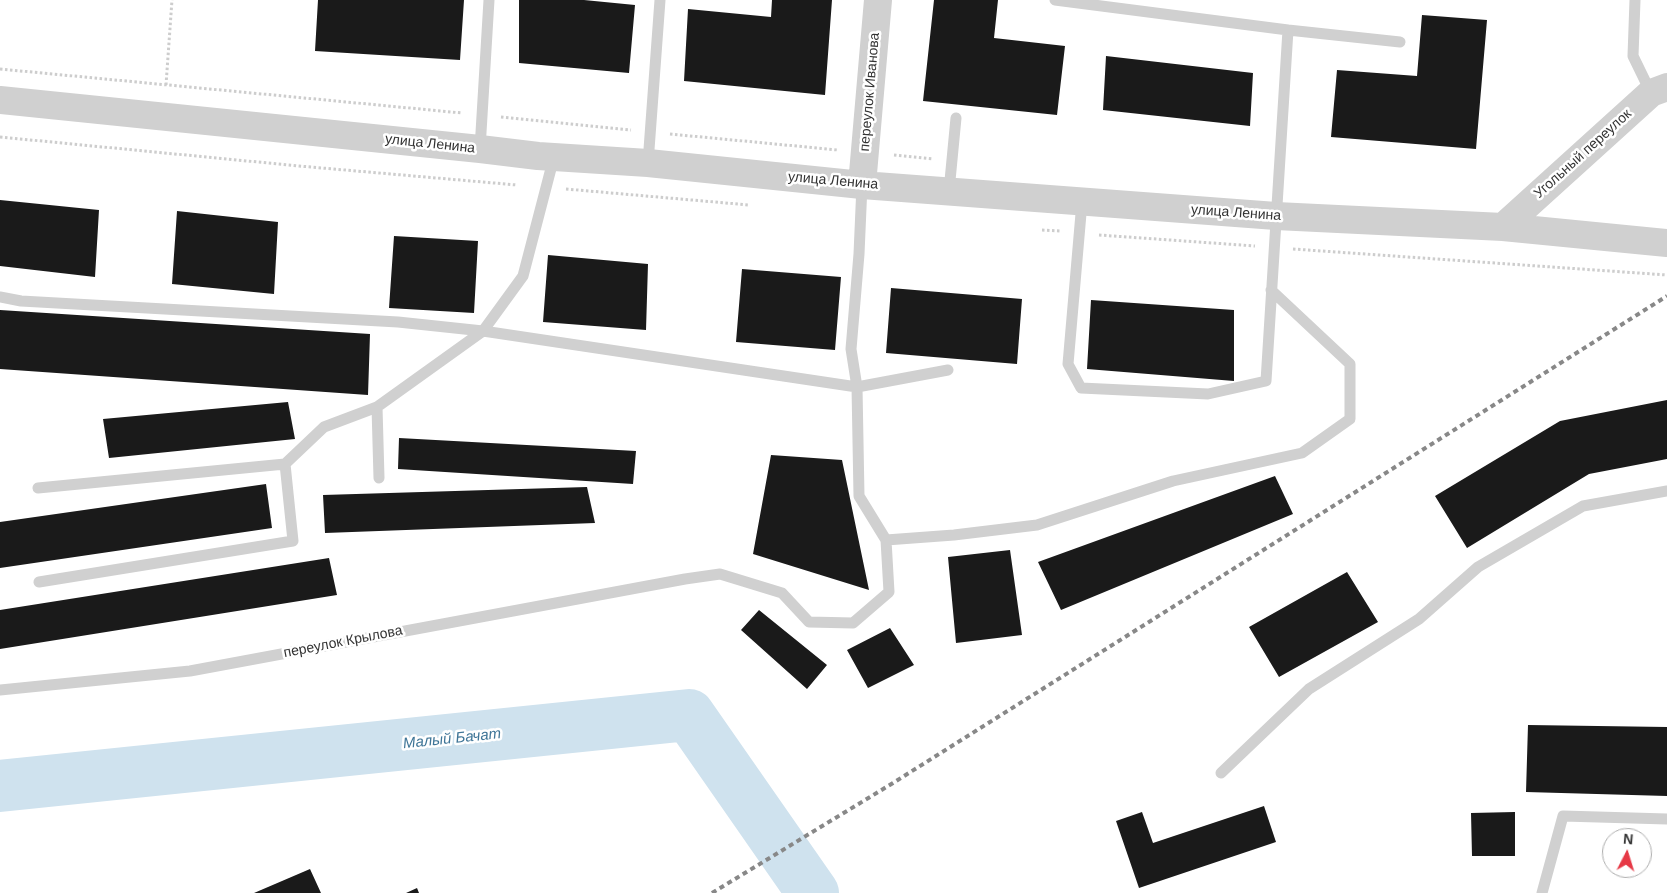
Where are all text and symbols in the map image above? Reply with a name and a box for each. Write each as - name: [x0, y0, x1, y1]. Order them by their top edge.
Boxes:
- street label: переулок Иванова: [856, 32, 884, 152]
- street label: Угольный переулок: [1531, 106, 1635, 202]
- street label: улица Ленина: [384, 131, 476, 157]
- street label: улица Ленина: [787, 169, 879, 193]
- street label: улица Ленина: [1190, 201, 1282, 225]
- street label: переулок Крылова: [282, 622, 404, 662]
- water label: Малый Бачат: [402, 725, 502, 753]
- north arrow: [1602, 828, 1652, 878]
- text: N: [1622, 831, 1634, 847]

